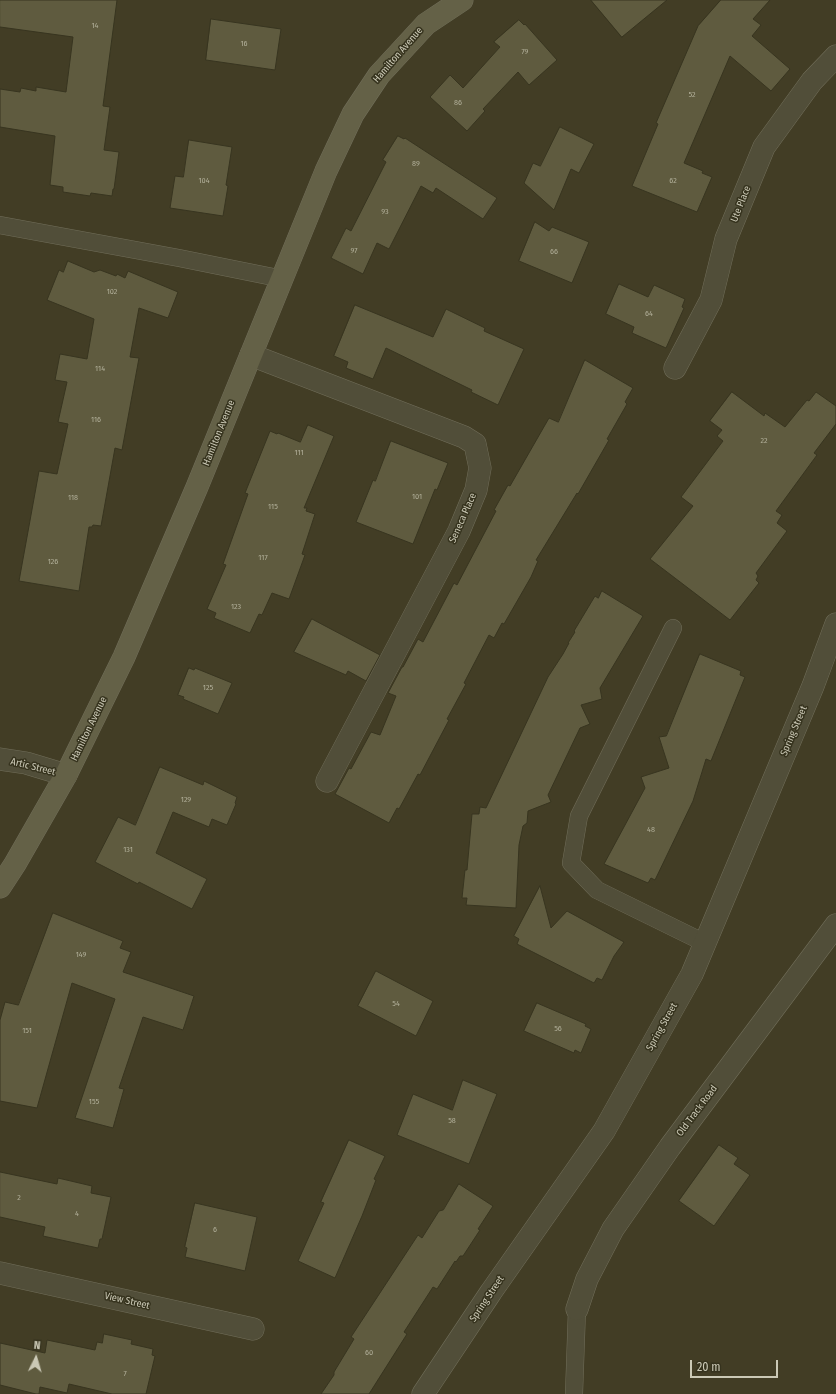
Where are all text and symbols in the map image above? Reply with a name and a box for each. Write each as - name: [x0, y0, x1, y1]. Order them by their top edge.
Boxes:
- house number: 14: [92, 21, 98, 31]
- street label: Hamilton Avenue: [371, 25, 425, 85]
- house number: 16: [240, 39, 248, 49]
- house number: 79: [521, 47, 529, 57]
- house number: 52: [688, 90, 696, 100]
- house number: 86: [454, 98, 462, 108]
- house number: 89: [412, 159, 420, 169]
- house number: 104: [198, 176, 210, 186]
- house number: 62: [669, 176, 677, 186]
- street label: Ute Place: [728, 184, 754, 224]
- house number: 93: [381, 207, 389, 217]
- house number: 97: [350, 246, 358, 256]
- house number: 66: [550, 247, 558, 257]
- house number: 102: [107, 287, 117, 297]
- house number: 64: [645, 309, 653, 319]
- house number: 114: [95, 364, 105, 374]
- street label: Hamilton Avenue: [200, 398, 238, 468]
- house number: 116: [91, 415, 101, 425]
- house number: 22: [760, 436, 768, 446]
- house number: 111: [294, 448, 304, 458]
- street label: Seneca Place: [447, 491, 479, 545]
- house number: 101: [412, 492, 422, 502]
- house number: 118: [68, 493, 78, 503]
- house number: 115: [268, 502, 278, 512]
- house number: 117: [258, 553, 268, 563]
- house number: 126: [48, 557, 58, 567]
- house number: 123: [231, 602, 241, 612]
- house number: 125: [203, 683, 213, 693]
- street label: Hamilton Avenue: [68, 695, 110, 763]
- street label: Spring Street: [778, 704, 810, 758]
- street label: Artic Street: [9, 756, 57, 778]
- house number: 129: [181, 795, 191, 805]
- house number: 48: [647, 825, 655, 835]
- house number: 131: [123, 845, 133, 855]
- house number: 149: [76, 950, 86, 960]
- house number: 54: [392, 999, 400, 1009]
- street label: Spring Street: [644, 1001, 680, 1053]
- house number: 56: [554, 1024, 562, 1034]
- house number: 151: [22, 1026, 32, 1036]
- street label: Old Track Road: [674, 1083, 720, 1139]
- house number: 155: [89, 1097, 99, 1107]
- house number: 58: [448, 1116, 456, 1126]
- house number: 2: [17, 1193, 21, 1203]
- house number: 4: [75, 1209, 79, 1219]
- house number: 6: [213, 1225, 217, 1235]
- street label: Spring Street: [467, 1274, 507, 1324]
- street label: View Street: [103, 1290, 151, 1312]
- north arrow: [16, 1338, 56, 1378]
- text: N: [33, 1339, 41, 1352]
- house number: 60: [365, 1348, 373, 1358]
- scale bar: [692, 1352, 780, 1378]
- text: 20 m: [697, 1360, 721, 1374]
- house number: 7: [123, 1369, 127, 1379]

